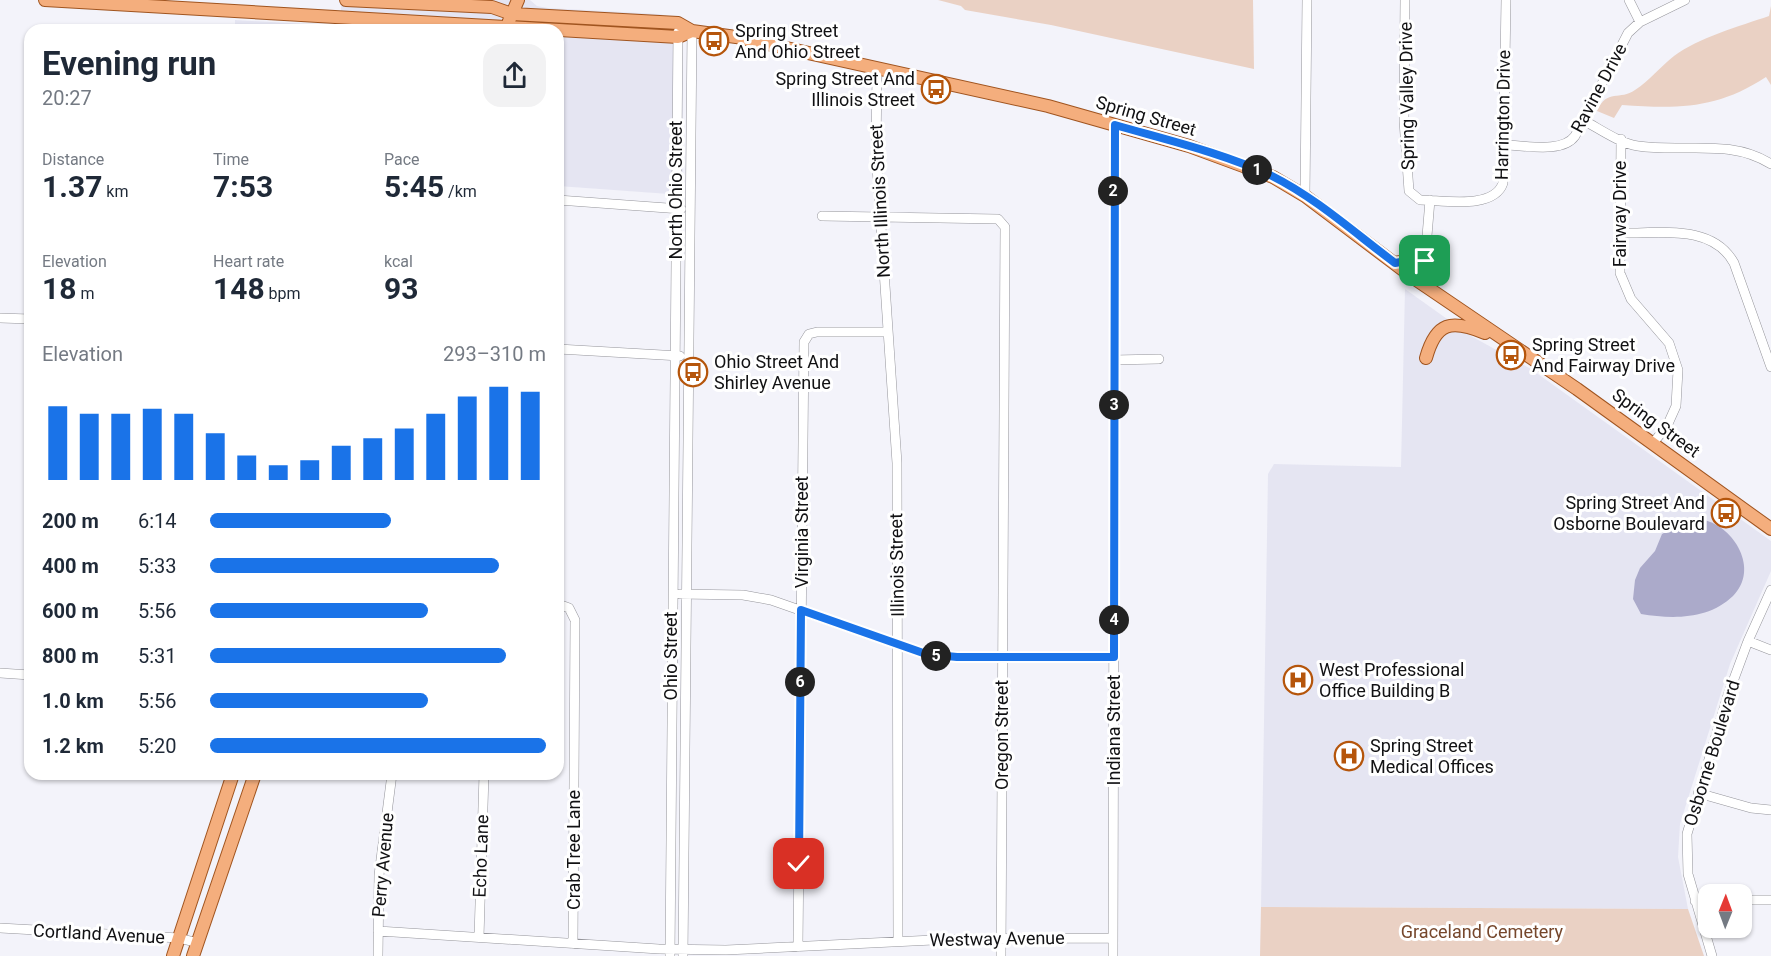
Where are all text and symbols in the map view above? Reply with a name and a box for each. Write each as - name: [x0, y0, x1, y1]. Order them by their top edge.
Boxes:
- place label: Spring Street And Ohio Street: [735, 20, 860, 62]
- street label: Spring Valley Drive: [1395, 22, 1418, 170]
- bus stop icon: Spring Street And Ohio Street: [698, 25, 730, 57]
- street label: Ravine Drive: [1566, 39, 1631, 136]
- text: Evening run: [42, 44, 216, 83]
- button: share: [483, 44, 546, 107]
- street label: Harrington Drive: [1491, 50, 1514, 180]
- place label: Spring Street And Illinois Street: [775, 68, 915, 110]
- bus stop icon: Spring Street And Illinois Street: [920, 73, 952, 105]
- text: 20:27: [42, 86, 92, 110]
- street label: Spring Street: [1094, 91, 1199, 140]
- street label: North Ohio Street: [665, 120, 686, 259]
- street label: North Illinois Street: [865, 124, 894, 278]
- text: Distance: [42, 150, 104, 169]
- text: Time: [213, 150, 249, 169]
- text: Pace: [384, 150, 420, 169]
- pin: 1: [1242, 155, 1272, 185]
- text: 1: [1252, 160, 1262, 179]
- street label: Fairway Drive: [1609, 161, 1630, 267]
- text: 1.37: [42, 169, 102, 204]
- text: 7:53: [213, 169, 273, 204]
- text: 5:45: [384, 169, 444, 204]
- pin: 2: [1098, 176, 1128, 206]
- text: 2: [1108, 181, 1118, 200]
- text: km: [102, 182, 128, 201]
- text: /km: [444, 182, 477, 201]
- pin: [1399, 235, 1450, 286]
- icon: arrive: [1408, 244, 1441, 277]
- text: Elevation: [42, 252, 107, 271]
- text: Heart rate: [213, 252, 284, 271]
- text: kcal: [384, 252, 413, 271]
- text: 18: [42, 271, 76, 306]
- text: 148: [213, 271, 265, 306]
- text: 93: [384, 271, 418, 306]
- text: m: [76, 284, 94, 303]
- text: bpm: [265, 284, 301, 303]
- place label: Spring Street And Fairway Drive: [1532, 334, 1675, 376]
- bus stop icon: Spring Street And Fairway Drive: [1495, 339, 1527, 371]
- text: Elevation: [42, 342, 123, 366]
- text: 293–310 m: [443, 342, 546, 366]
- place label: Ohio Street And Shirley Avenue: [714, 351, 839, 393]
- bus stop icon: Ohio Street And Shirley Avenue: [677, 356, 709, 388]
- street label: Spring Street: [1608, 384, 1704, 462]
- pin: 3: [1099, 390, 1129, 420]
- text: 3: [1109, 395, 1119, 414]
- street label: Virginia Street: [791, 476, 812, 588]
- place label: Spring Street And Osborne Boulevard: [1553, 492, 1705, 534]
- bus stop icon: Spring Street And Osborne Boulevard: [1710, 497, 1742, 529]
- text: 200 m: [42, 509, 99, 533]
- text: 6:14: [138, 509, 177, 533]
- street label: Illinois Street: [885, 513, 908, 617]
- text: 400 m: [42, 554, 99, 578]
- text: 5:33: [138, 554, 177, 578]
- text: 600 m: [42, 599, 99, 623]
- text: 5:56: [138, 599, 177, 623]
- pin: 4: [1099, 605, 1129, 635]
- text: 4: [1109, 610, 1119, 629]
- street label: Ohio Street: [660, 611, 681, 700]
- pin: 5: [921, 641, 951, 671]
- text: 800 m: [42, 644, 99, 668]
- text: 5:31: [138, 644, 177, 668]
- text: 5: [931, 646, 941, 665]
- place label: West Professional Office Building B: [1319, 659, 1464, 701]
- hospital icon: West Professional Office Building B: [1282, 664, 1314, 696]
- pin: 6: [785, 667, 815, 697]
- text: 6: [795, 672, 805, 691]
- street label: Indiana Street: [1103, 674, 1124, 785]
- street label: Osborne Boulevard: [1679, 677, 1744, 828]
- street label: Oregon Street: [991, 680, 1012, 790]
- text: 1.0 km: [42, 689, 104, 713]
- text: 5:56: [138, 689, 177, 713]
- text: 1.2 km: [42, 734, 104, 758]
- text: 5:20: [138, 734, 177, 758]
- place label: Spring Street Medical Offices: [1370, 735, 1494, 777]
- hospital icon: Spring Street Medical Offices: [1333, 740, 1365, 772]
- street label: Crab Tree Lane: [563, 790, 584, 910]
- street label: Perry Avenue: [367, 812, 398, 918]
- street label: Echo Lane: [469, 814, 492, 898]
- pin: [773, 838, 824, 889]
- icon: check: [782, 847, 815, 880]
- north arrow: [1698, 884, 1752, 938]
- map controls: [1698, 884, 1752, 938]
- street label: Cortland Avenue: [33, 920, 165, 947]
- park label: Graceland Cemetery: [1401, 921, 1564, 942]
- street label: Westway Avenue: [929, 927, 1065, 950]

